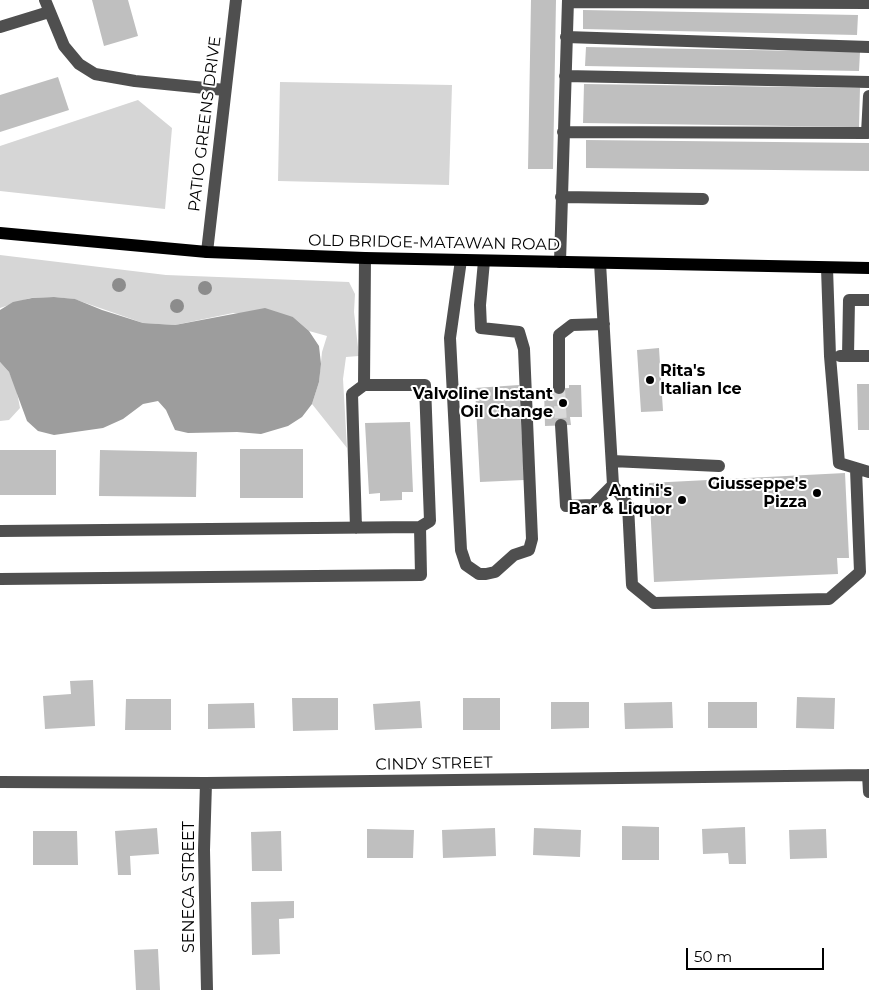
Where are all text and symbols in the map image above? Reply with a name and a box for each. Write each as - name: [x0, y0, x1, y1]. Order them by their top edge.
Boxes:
- street label: PATIO GREENS DRIVE: [185, 35, 225, 213]
- street label: OLD BRIDGE-MATAWAN ROAD: [308, 231, 560, 255]
- place label: Rita's Italian Ice: [660, 361, 742, 399]
- marker: Rita's Italian Ice: [644, 374, 656, 386]
- place label: Valvoline Instant Oil Change: [413, 384, 553, 422]
- marker: Valvoline Instant Oil Change: [557, 397, 569, 409]
- place label: Giusseppe's Pizza: [708, 474, 807, 512]
- place label: Antini's Bar & Liquor: [568, 481, 672, 519]
- marker: Giusseppe's Pizza: [811, 487, 823, 499]
- marker: Antini's Bar & Liquor: [676, 494, 688, 506]
- street label: CINDY STREET: [375, 753, 493, 775]
- street label: SENECA STREET: [179, 821, 199, 953]
- scale bar: [689, 938, 826, 970]
- text: 50 m: [694, 947, 732, 966]

